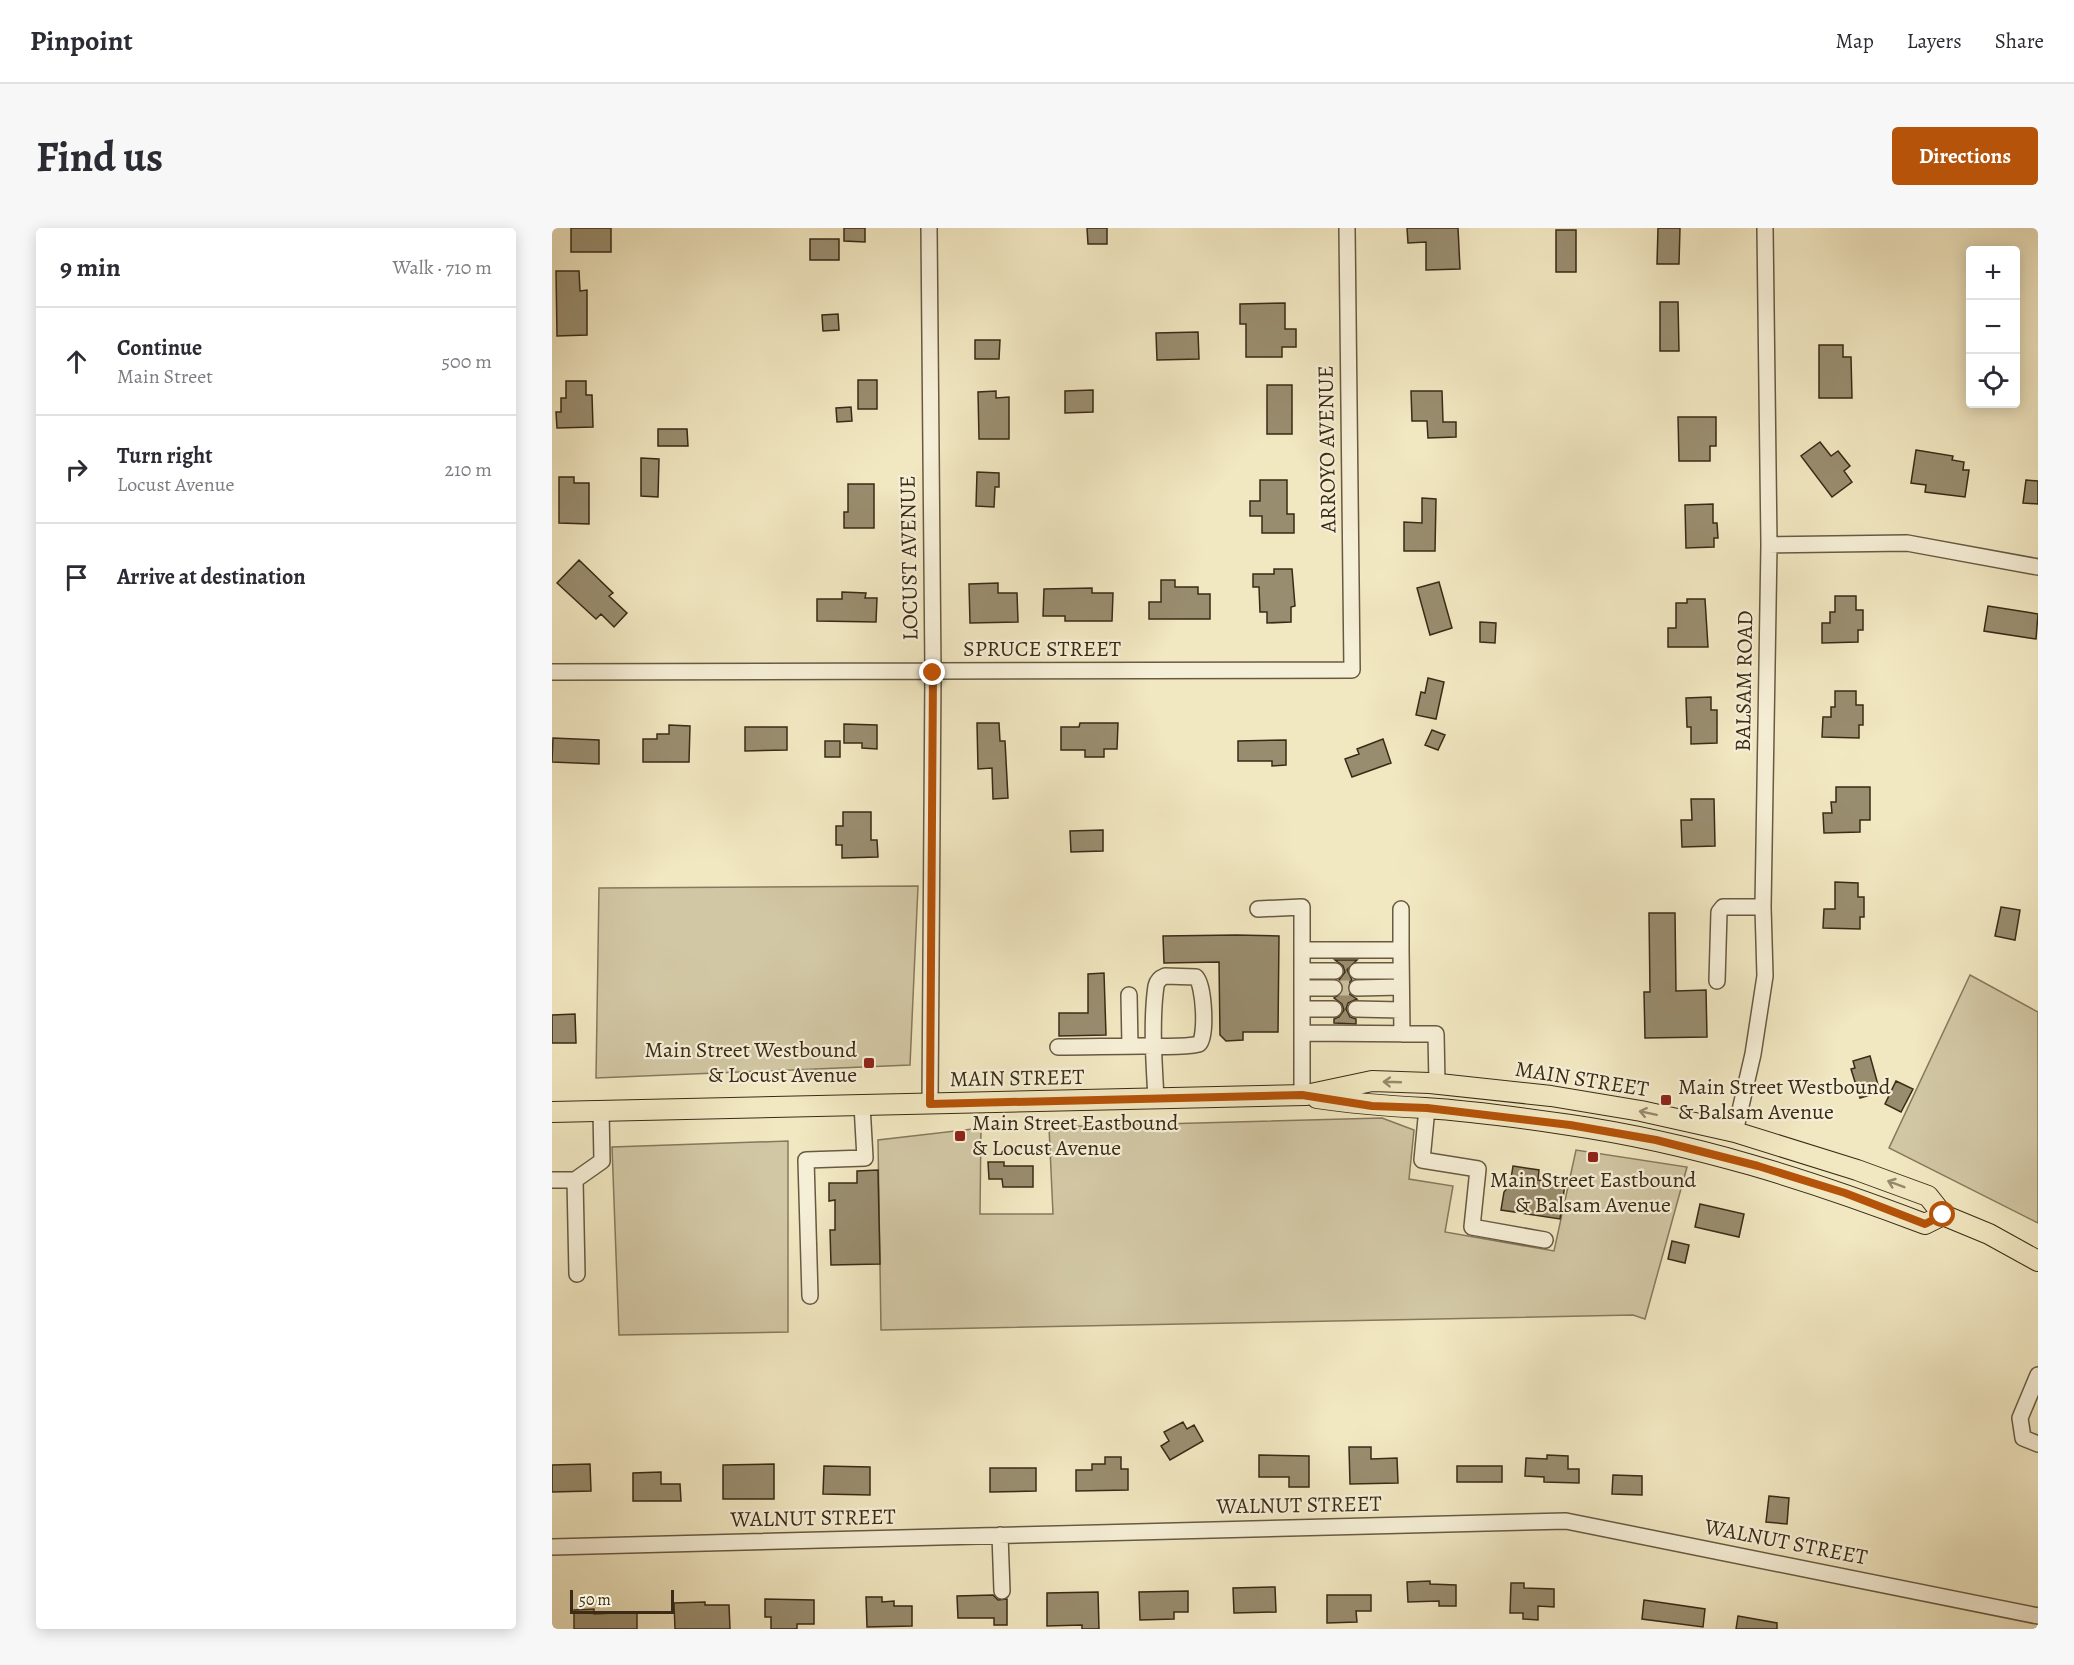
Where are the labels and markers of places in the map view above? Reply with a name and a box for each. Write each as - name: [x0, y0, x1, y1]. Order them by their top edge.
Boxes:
- place label: Main Street Westbound & Locust Avenue: [645, 1035, 857, 1090]
- marker: Main Street Westbound & Locust Avenue: [862, 1056, 876, 1070]
- place label: Main Street Westbound & Balsam Avenue: [1678, 1072, 1891, 1127]
- marker: Main Street Westbound & Balsam Avenue: [1659, 1093, 1673, 1107]
- place label: Main Street Eastbound & Locust Avenue: [972, 1108, 1179, 1163]
- marker: Main Street Eastbound & Locust Avenue: [953, 1129, 967, 1143]
- marker: Main Street Eastbound & Balsam Avenue: [1586, 1150, 1600, 1164]
- place label: Main Street Eastbound & Balsam Avenue: [1490, 1165, 1696, 1220]

